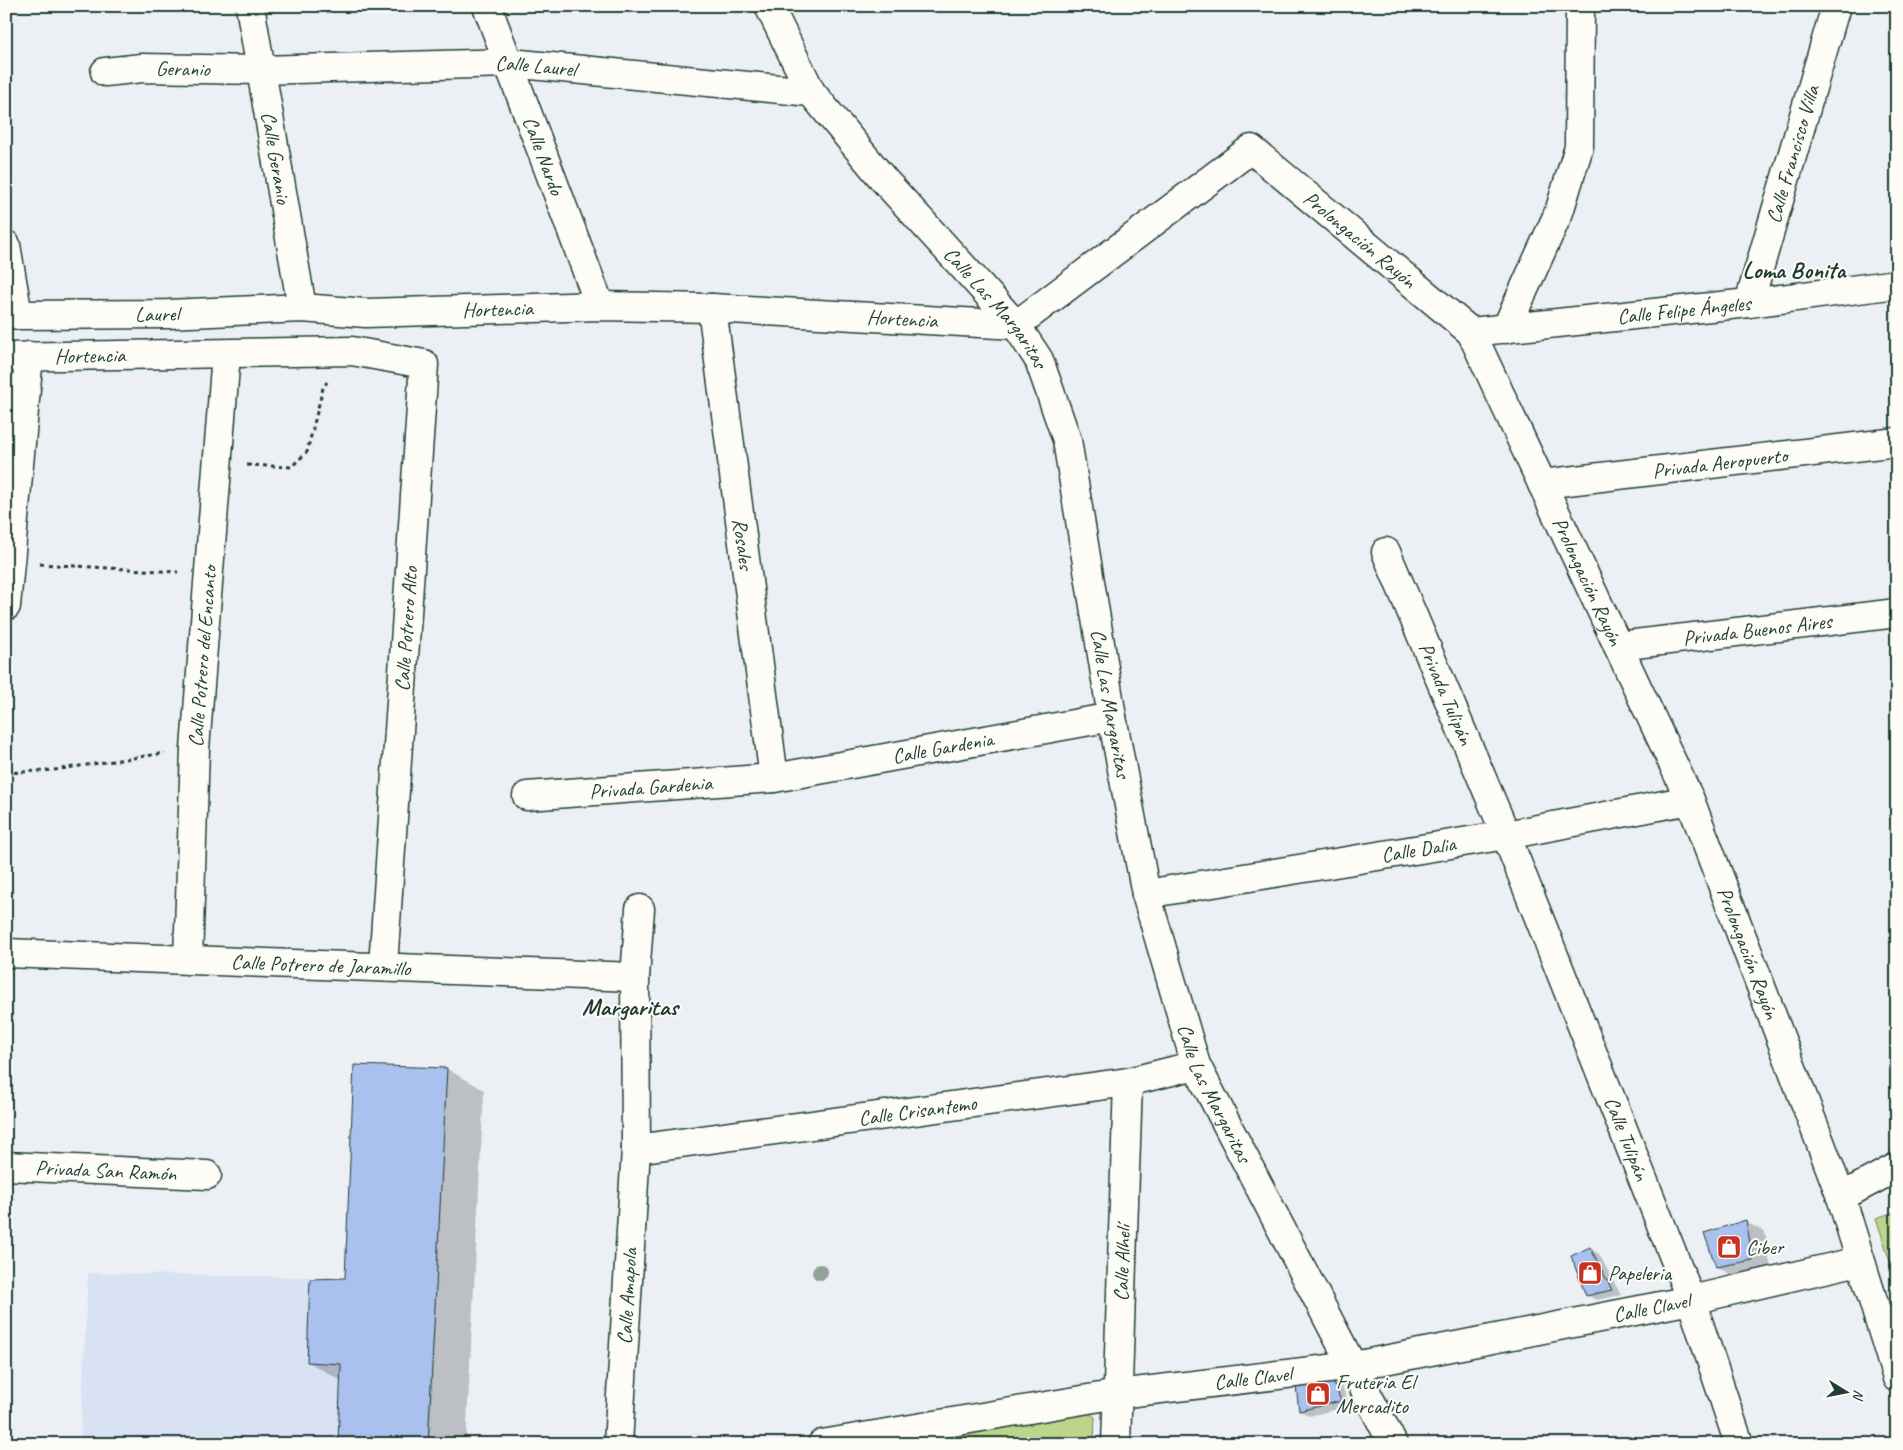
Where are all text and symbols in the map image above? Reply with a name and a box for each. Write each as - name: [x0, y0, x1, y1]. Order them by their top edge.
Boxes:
- street label: Calle Laurel: [495, 50, 581, 83]
- street label: Geranio: [156, 55, 212, 82]
- street label: Calle Francisco Villa: [1760, 81, 1826, 226]
- street label: Calle Geranio: [255, 110, 297, 207]
- street label: Calle Nardo: [517, 113, 571, 200]
- street label: Prolongación Rayón: [1298, 185, 1422, 294]
- street label: Calle Las Margaritas: [938, 241, 1054, 373]
- district label: Loma Bonita: [1743, 255, 1848, 285]
- street label: Calle Felipe Ángeles: [1616, 290, 1754, 330]
- street label: Hortencia: [462, 295, 535, 323]
- street label: Laurel: [135, 300, 183, 327]
- street label: Hortencia: [866, 304, 940, 334]
- street label: Hortencia: [54, 342, 127, 369]
- street label: Privada Aeropuerto: [1651, 442, 1791, 484]
- street label: Prolongación Rayón: [1546, 513, 1629, 650]
- street label: Rosales: [727, 517, 760, 573]
- street label: Calle Potrero del Encanto: [182, 562, 223, 748]
- street label: Calle Potrero Alto: [389, 564, 423, 692]
- street label: Privada Buenos Aires: [1681, 608, 1835, 651]
- street label: Calle Las Margaritas: [1085, 627, 1137, 782]
- street label: Privada Tulipán: [1413, 639, 1479, 749]
- street label: Calle Gardenia: [890, 725, 997, 769]
- street label: Privada Gardenia: [588, 769, 715, 804]
- street label: Calle Dalia: [1379, 830, 1459, 868]
- street label: Prolongación Rayón: [1711, 883, 1785, 1023]
- street label: Calle Potrero de Jaramillo: [231, 949, 412, 981]
- district label: Margaritas: [582, 992, 681, 1022]
- street label: Calle Las Margaritas: [1172, 1021, 1258, 1169]
- street label: Calle Crisantemo: [857, 1090, 979, 1132]
- street label: Calle Tulipán: [1598, 1093, 1655, 1185]
- street label: Privada San Ramón: [35, 1154, 177, 1187]
- street label: Calle Alhelí: [1108, 1220, 1136, 1302]
- shop icon: Ciber: [1716, 1234, 1742, 1260]
- place label: Ciber: [1746, 1234, 1785, 1260]
- street label: Calle Amapola: [611, 1246, 643, 1345]
- shop icon: Papeleria: [1577, 1260, 1603, 1286]
- place label: Papeleria: [1608, 1260, 1673, 1286]
- street label: Calle Clavel: [1611, 1287, 1696, 1328]
- street label: Calle Clavel: [1213, 1360, 1296, 1395]
- north arrow: [1820, 1368, 1870, 1418]
- place label: Fruteria El Mercadito: [1336, 1369, 1418, 1419]
- shop icon: Fruteria El Mercadito: [1305, 1381, 1331, 1407]
- text: N: [1849, 1388, 1867, 1402]

